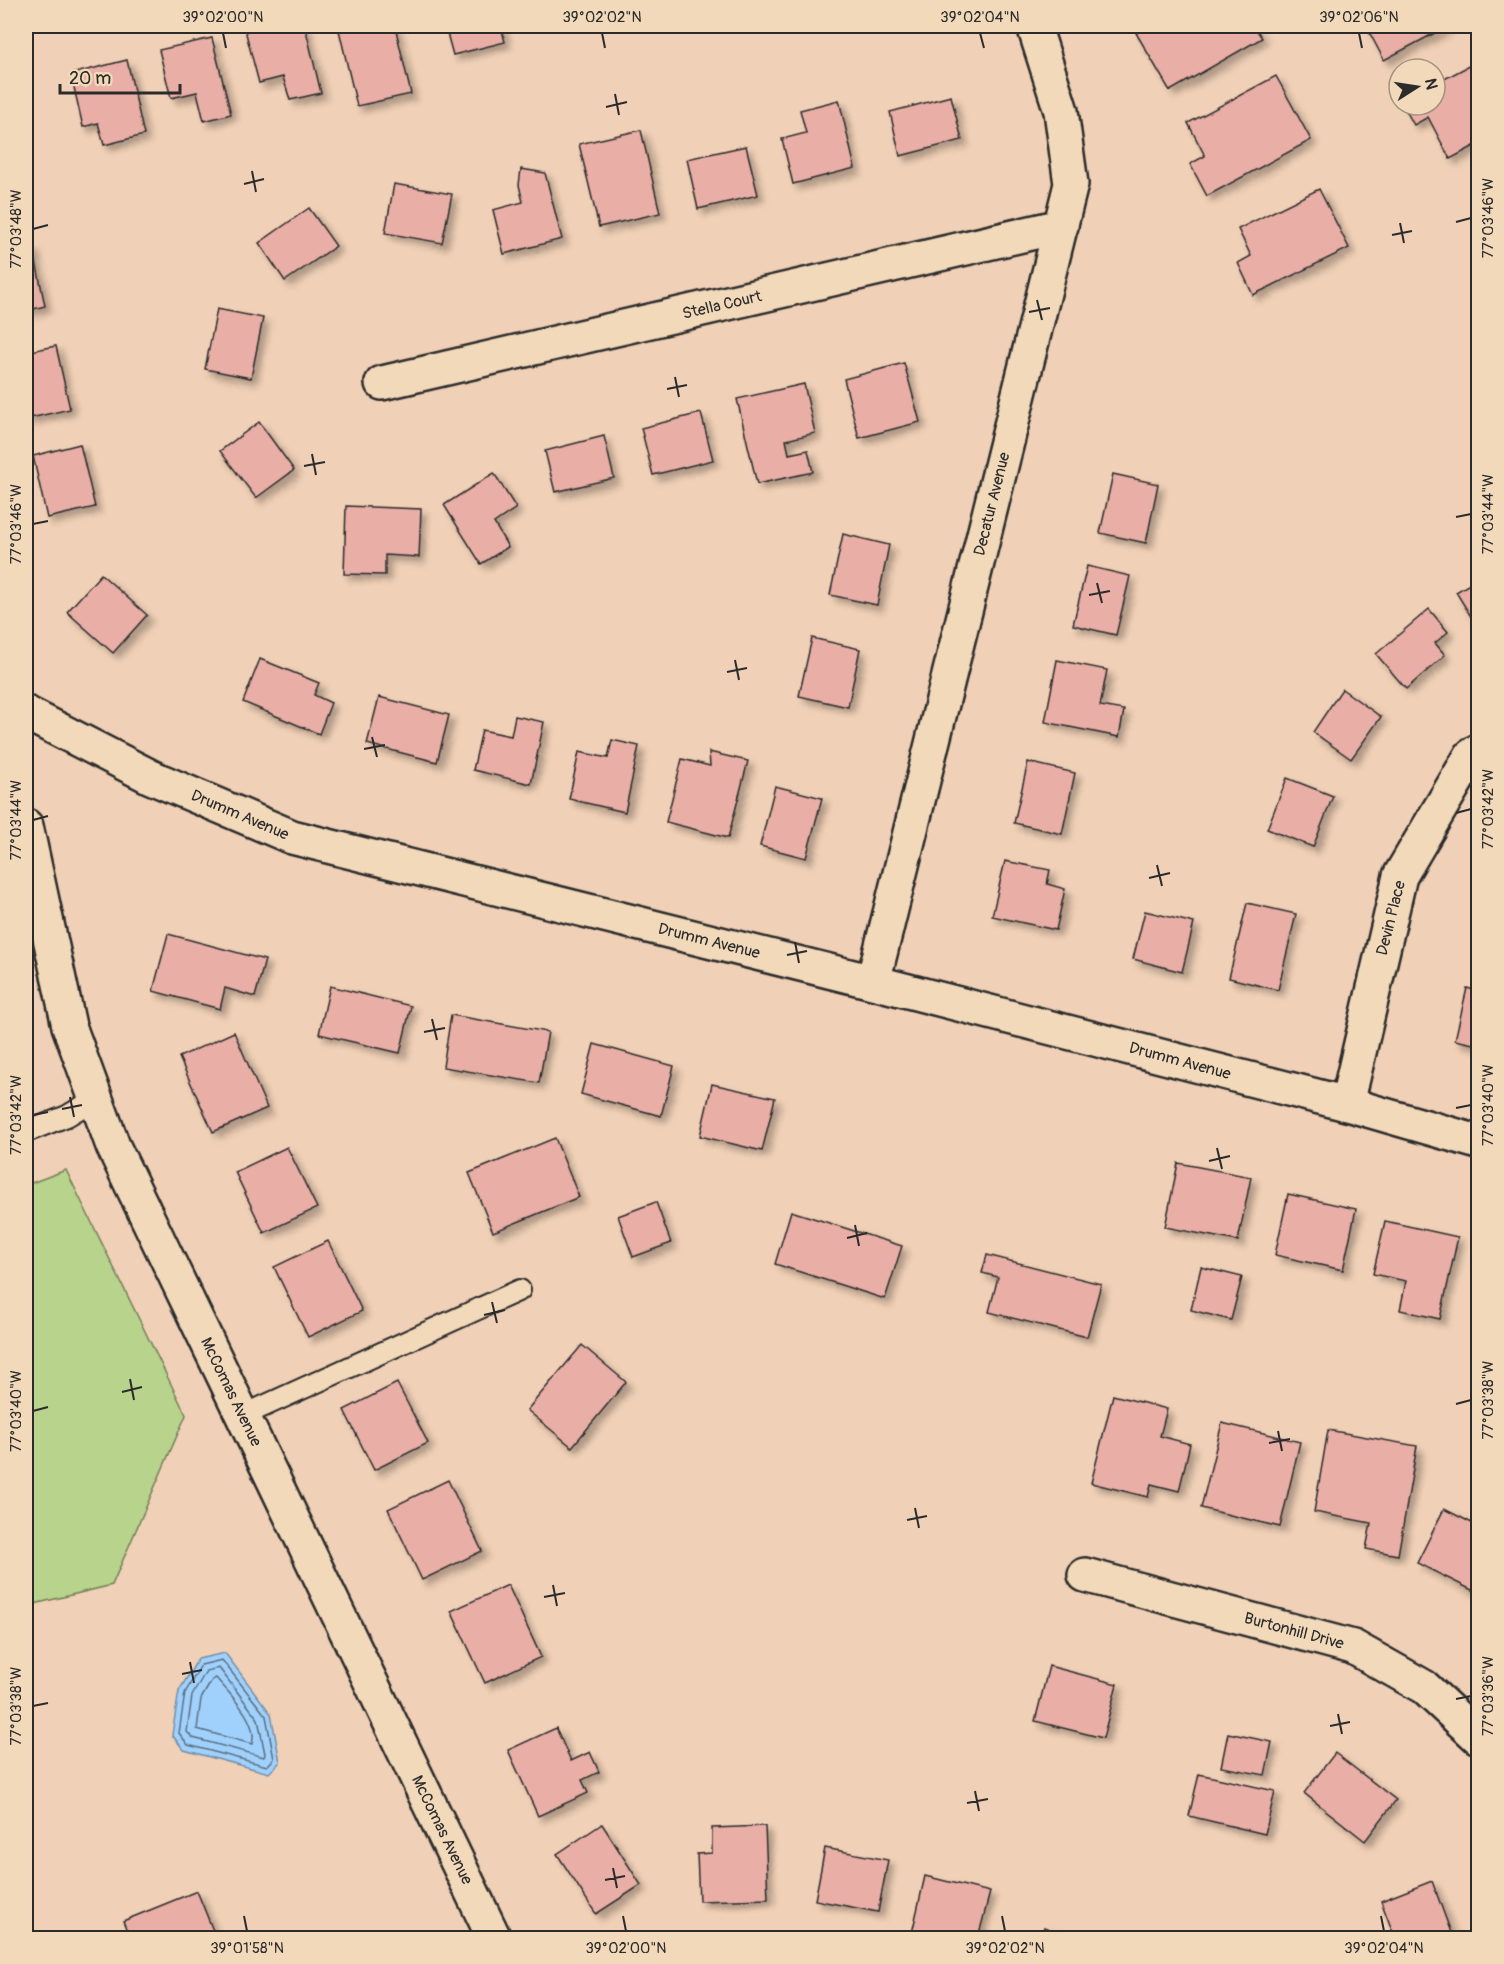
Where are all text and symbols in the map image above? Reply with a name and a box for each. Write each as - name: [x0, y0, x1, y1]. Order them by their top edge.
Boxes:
- text: 39°02'00"N: [183, 8, 264, 27]
- text: 39°02'02"N: [562, 8, 642, 27]
- text: 39°02'04"N: [940, 8, 1020, 27]
- text: 39°02'06"N: [1319, 8, 1399, 27]
- scale bar: [60, 57, 180, 95]
- north arrow: [1387, 57, 1447, 117]
- text: 20 m: [69, 67, 111, 90]
- text: N: [1420, 77, 1442, 92]
- text: 77°03'46"W: [1479, 178, 1498, 258]
- text: 77°03'48"W: [7, 189, 26, 269]
- street label: Stella Court: [680, 286, 764, 324]
- street label: Decatur Avenue: [969, 450, 1015, 558]
- text: 77°03'44"W: [1479, 474, 1498, 554]
- text: 77°03'46"W: [7, 484, 26, 564]
- text: 77°03'42"W: [1479, 769, 1498, 849]
- text: 77°03'44"W: [7, 780, 26, 860]
- street label: Drumm Avenue: [188, 785, 292, 845]
- street label: Devin Place: [1372, 878, 1410, 958]
- street label: Drumm Avenue: [656, 919, 762, 963]
- street label: Drumm Avenue: [1127, 1038, 1233, 1084]
- text: 77°03'40"W: [1479, 1064, 1498, 1146]
- text: 77°03'42"W: [7, 1075, 26, 1155]
- street label: McComas Avenue: [196, 1334, 266, 1450]
- text: 77°03'38"W: [1479, 1360, 1498, 1439]
- text: 77°03'40"W: [7, 1370, 26, 1452]
- street label: Burtonhill Drive: [1242, 1608, 1346, 1654]
- text: 77°03'36"W: [1479, 1656, 1498, 1736]
- text: 77°03'38"W: [7, 1666, 26, 1745]
- street label: McComas Avenue: [407, 1772, 477, 1888]
- text: 39°01'58"N: [210, 1939, 284, 1958]
- text: 39°02'00"N: [586, 1939, 667, 1958]
- text: 39°02'02"N: [965, 1939, 1045, 1958]
- text: 39°02'04"N: [1344, 1939, 1424, 1958]

